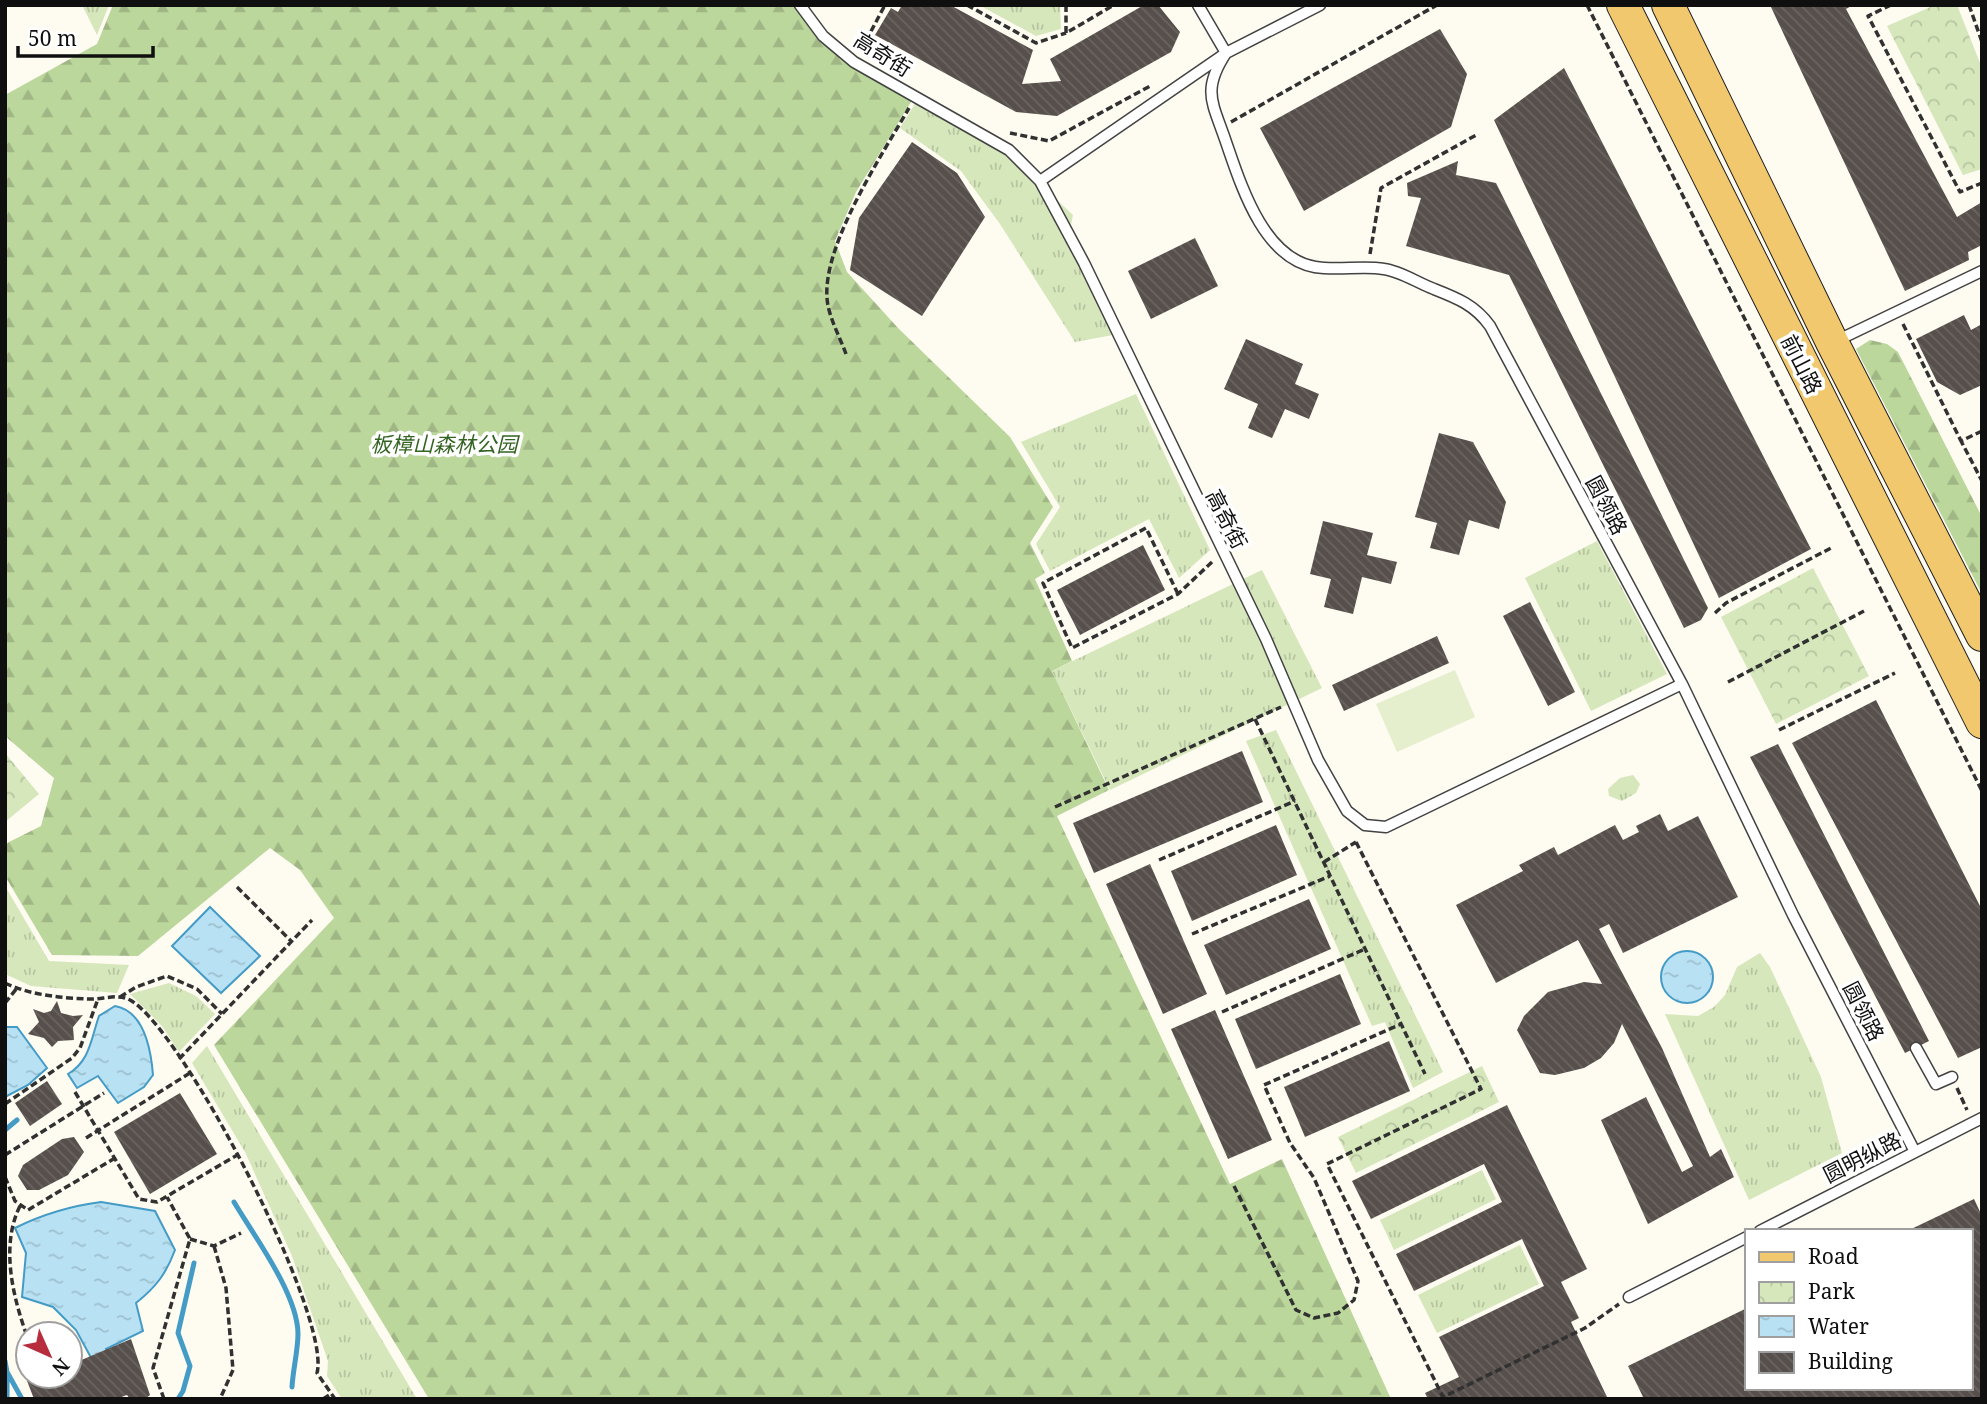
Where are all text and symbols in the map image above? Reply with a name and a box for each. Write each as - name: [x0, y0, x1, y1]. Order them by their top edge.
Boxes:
- scale bar: [18, 14, 152, 58]
- text: 50 m: [28, 24, 77, 52]
- street label: 高奇街: [849, 25, 917, 83]
- street label: 前山路: [1775, 330, 1829, 398]
- park label: 板樟山森林公园: [371, 430, 520, 458]
- street label: 圆领路: [1580, 471, 1634, 539]
- street label: 高奇街: [1200, 485, 1254, 553]
- street label: 圆领路: [1837, 977, 1891, 1045]
- street label: 圆明纵路: [1818, 1125, 1906, 1189]
- legend: [1745, 1229, 1973, 1390]
- text: Road: [1808, 1242, 1859, 1270]
- text: Park: [1808, 1277, 1855, 1305]
- text: Water: [1808, 1312, 1869, 1340]
- north arrow: [14, 1320, 84, 1390]
- text: Building: [1808, 1347, 1893, 1375]
- text: N: [47, 1353, 76, 1382]

